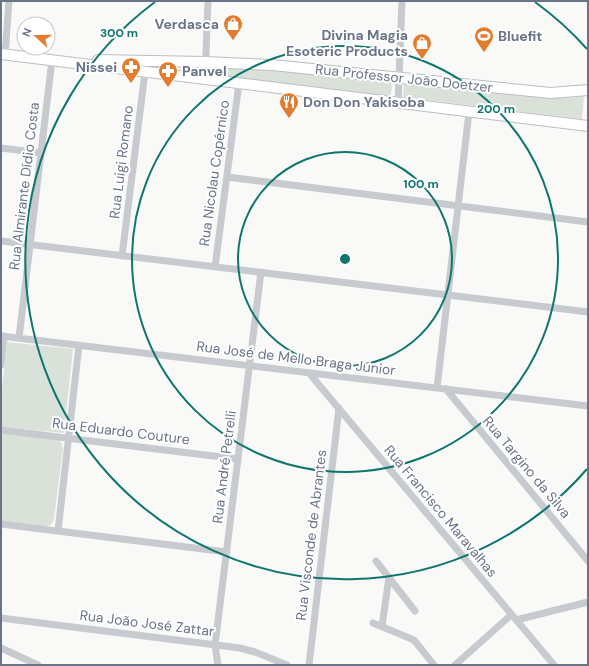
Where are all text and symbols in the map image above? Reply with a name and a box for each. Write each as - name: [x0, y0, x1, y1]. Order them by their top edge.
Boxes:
- shop icon: Verdasca: [222, 13, 244, 41]
- place label: Verdasca: [154, 15, 219, 33]
- north arrow: [16, 16, 56, 56]
- text: 300 m: [100, 25, 138, 41]
- sports icon: Bluefit: [473, 25, 495, 53]
- text: N: [19, 26, 35, 39]
- place label: Divina Magia Esoteric Products: [286, 26, 408, 60]
- place label: Bluefit: [498, 27, 542, 45]
- shop icon: Divina Magia Esoteric Products: [411, 32, 433, 60]
- pharmacy icon: Nissei: [120, 56, 142, 84]
- place label: Nissei: [76, 58, 117, 76]
- pharmacy icon: Panvel: [157, 60, 179, 88]
- street label: Rua Professor João Doetzer: [314, 60, 494, 96]
- place label: Panvel: [182, 62, 227, 80]
- restaurant icon: Don Don Yakisoba: [278, 91, 300, 119]
- place label: Don Don Yakisoba: [303, 93, 425, 111]
- street label: Rua Nicolau Copérnico: [195, 99, 233, 247]
- street label: Rua Almirante Dídio Costa: [5, 101, 43, 271]
- text: 200 m: [477, 101, 515, 117]
- street label: Rua Luigi Romano: [105, 104, 137, 220]
- text: 100 m: [403, 176, 439, 192]
- centre of rings: [338, 252, 352, 266]
- street label: Rua José de Mello Braga Júnior: [195, 337, 397, 379]
- street label: Rua André Petrelli: [208, 409, 240, 525]
- street label: Rua Targino da Silva: [479, 412, 575, 522]
- street label: Rua Eduardo Couture: [51, 414, 191, 448]
- street label: Rua Francisco Maravalhas: [380, 441, 502, 581]
- street label: Rua Visconde de Abrantes: [292, 449, 330, 621]
- street label: Rua João José Zattar: [79, 606, 215, 640]

